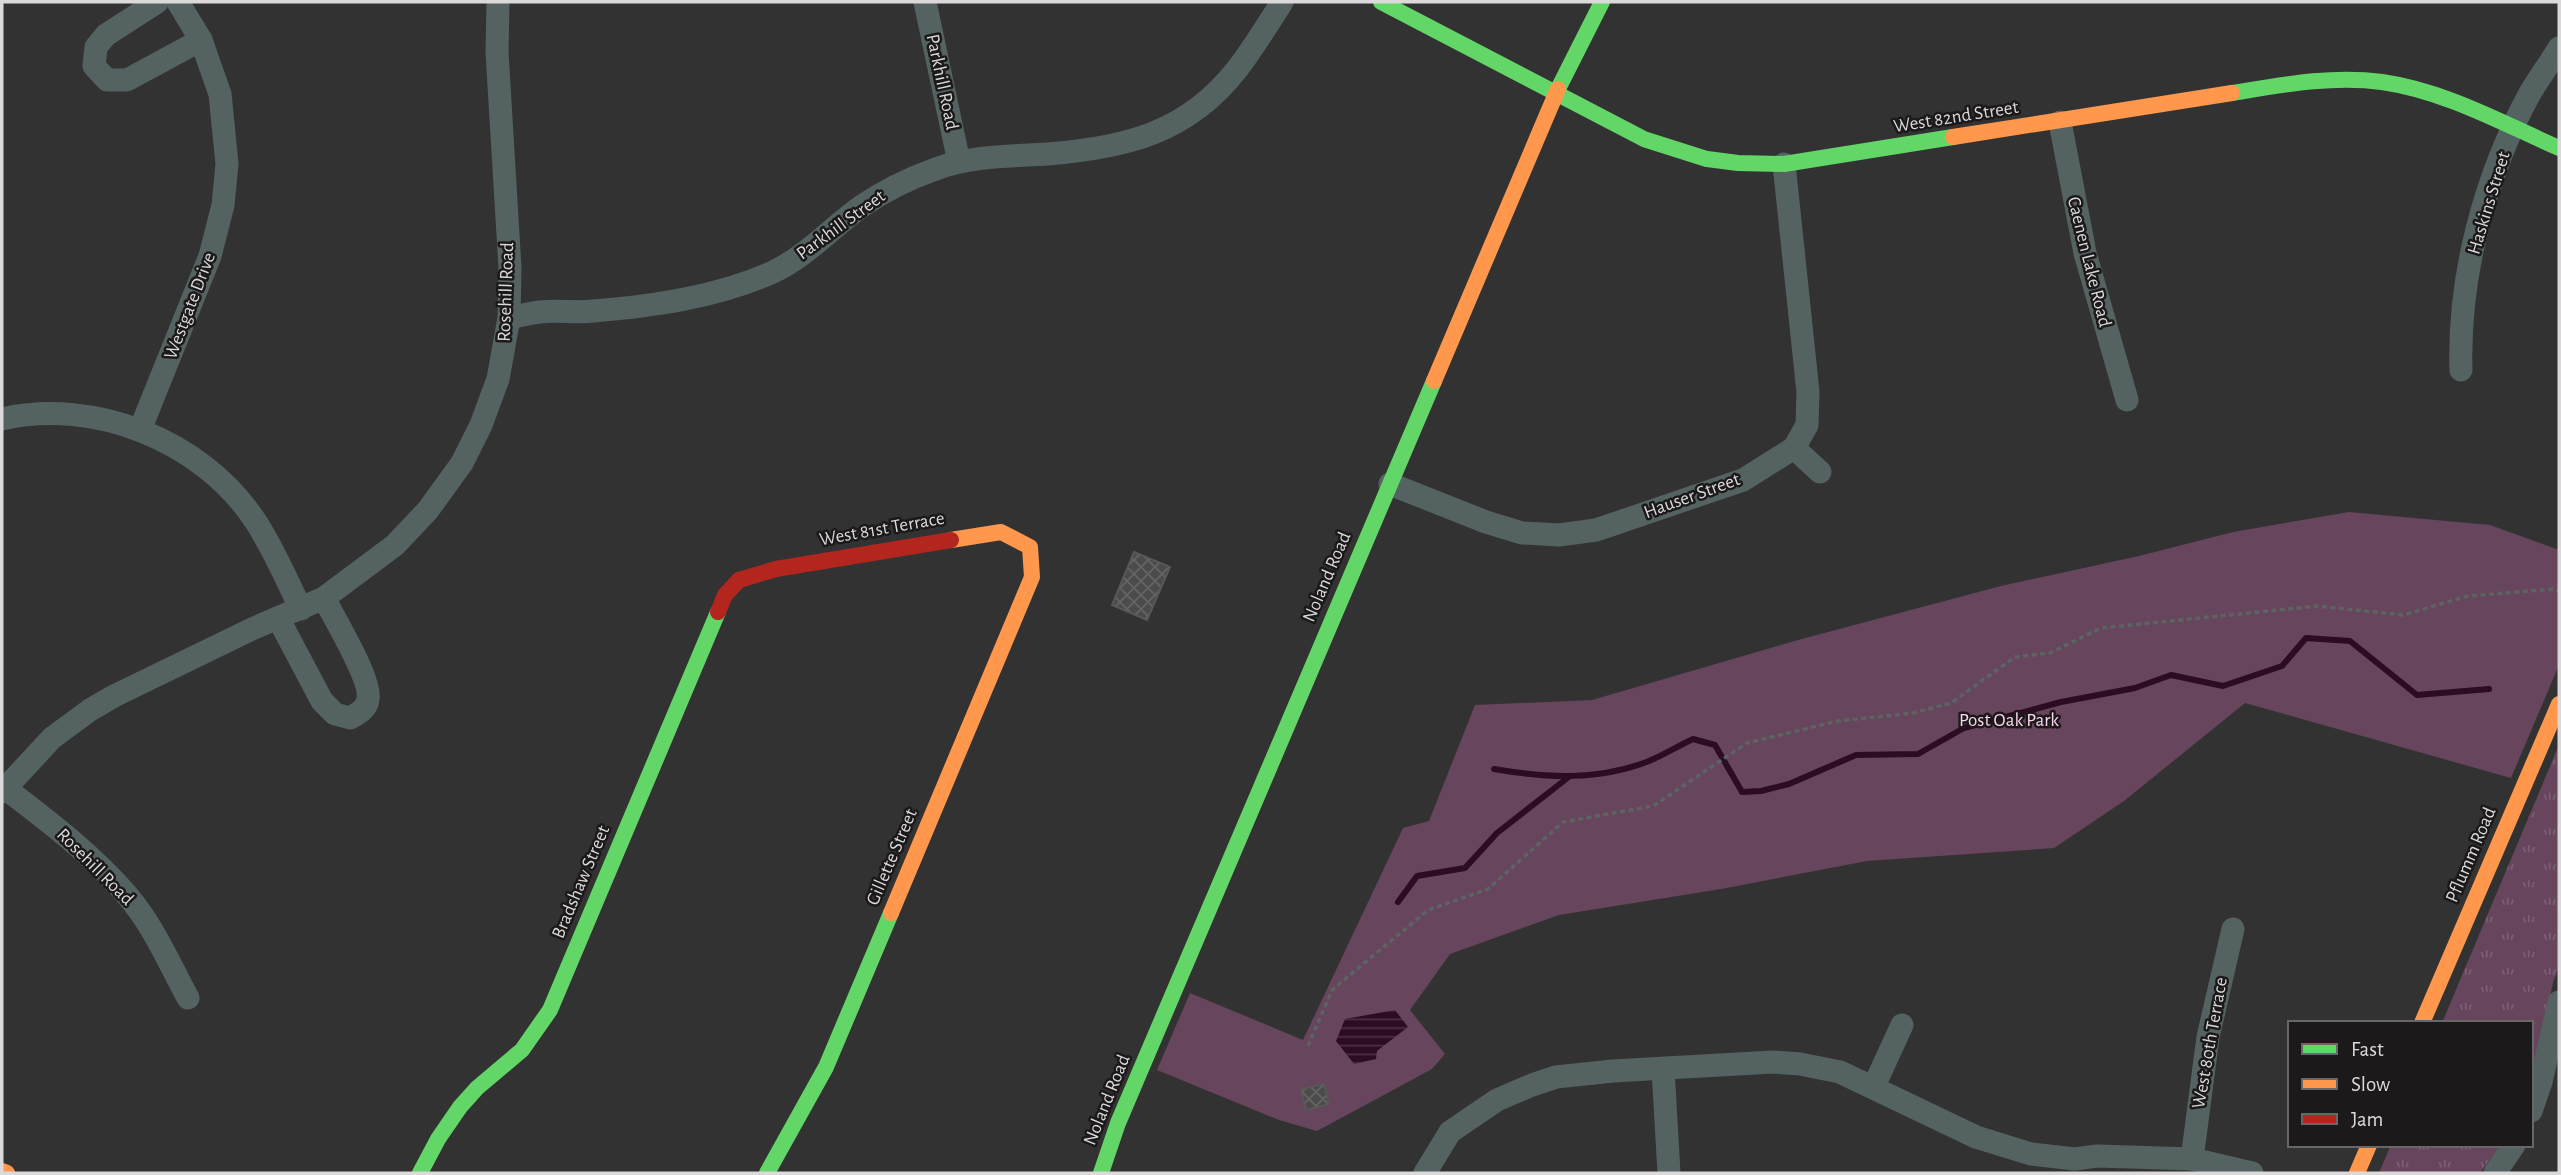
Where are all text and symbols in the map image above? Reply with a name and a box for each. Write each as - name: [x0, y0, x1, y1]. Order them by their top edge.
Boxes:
- street label: Parkhill Road: [923, 32, 961, 132]
- street label: West 82nd Street: [1892, 98, 2020, 136]
- street label: Haskins Street: [2464, 149, 2514, 257]
- street label: Parkhill Street: [793, 187, 889, 263]
- street label: Caenen Lake Road: [2064, 195, 2114, 329]
- street label: Rosehill Road: [495, 242, 517, 342]
- street label: Westgate Drive: [161, 250, 219, 362]
- street label: Hauser Street: [1641, 470, 1743, 522]
- street label: West 81st Terrace: [818, 509, 946, 549]
- street label: Noland Road: [1300, 529, 1355, 625]
- park label: Post Oak Park: [1959, 711, 2059, 730]
- street label: Pflumm Road: [2442, 805, 2500, 905]
- street label: Gillette Street: [863, 806, 921, 908]
- street label: Bradshaw Street: [549, 823, 613, 941]
- street label: Rosehill Road: [53, 825, 137, 909]
- street label: West 80th Terrace: [2189, 976, 2231, 1110]
- legend: [2288, 1021, 2533, 1147]
- text: Fast: [2351, 1039, 2384, 1060]
- street label: Noland Road: [1080, 1052, 1134, 1148]
- text: Slow: [2351, 1074, 2390, 1095]
- text: Jam: [2351, 1109, 2383, 1130]

